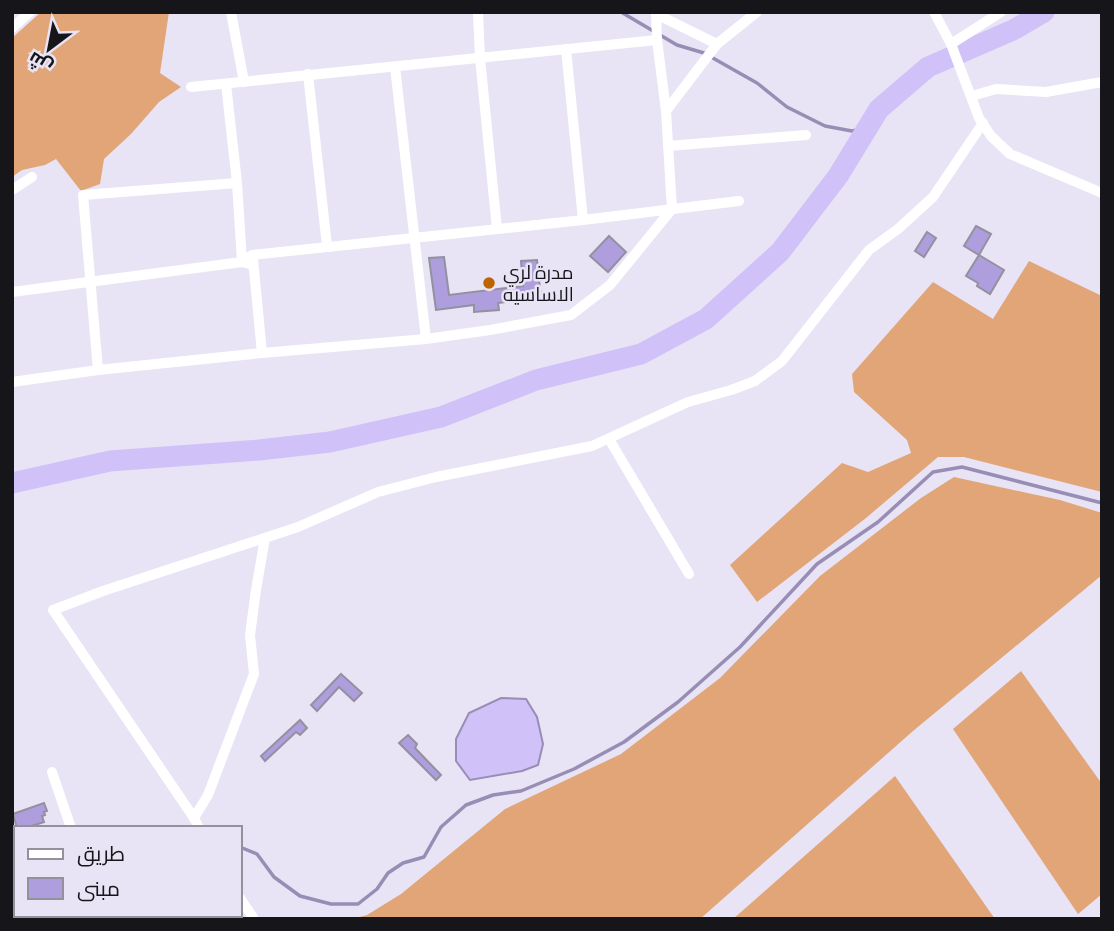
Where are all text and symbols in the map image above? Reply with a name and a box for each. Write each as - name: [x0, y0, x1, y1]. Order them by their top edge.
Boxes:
- north arrow: [14, 14, 84, 84]
- text: ش: [23, 47, 57, 80]
- place label: مدرة لري الاساسیه: [503, 260, 574, 306]
- marker: مدرة لري الاساسیه: [481, 275, 497, 291]
- legend: [14, 826, 242, 917]
- text: طريق: [77, 840, 125, 867]
- text: مبنى: [77, 875, 120, 902]

